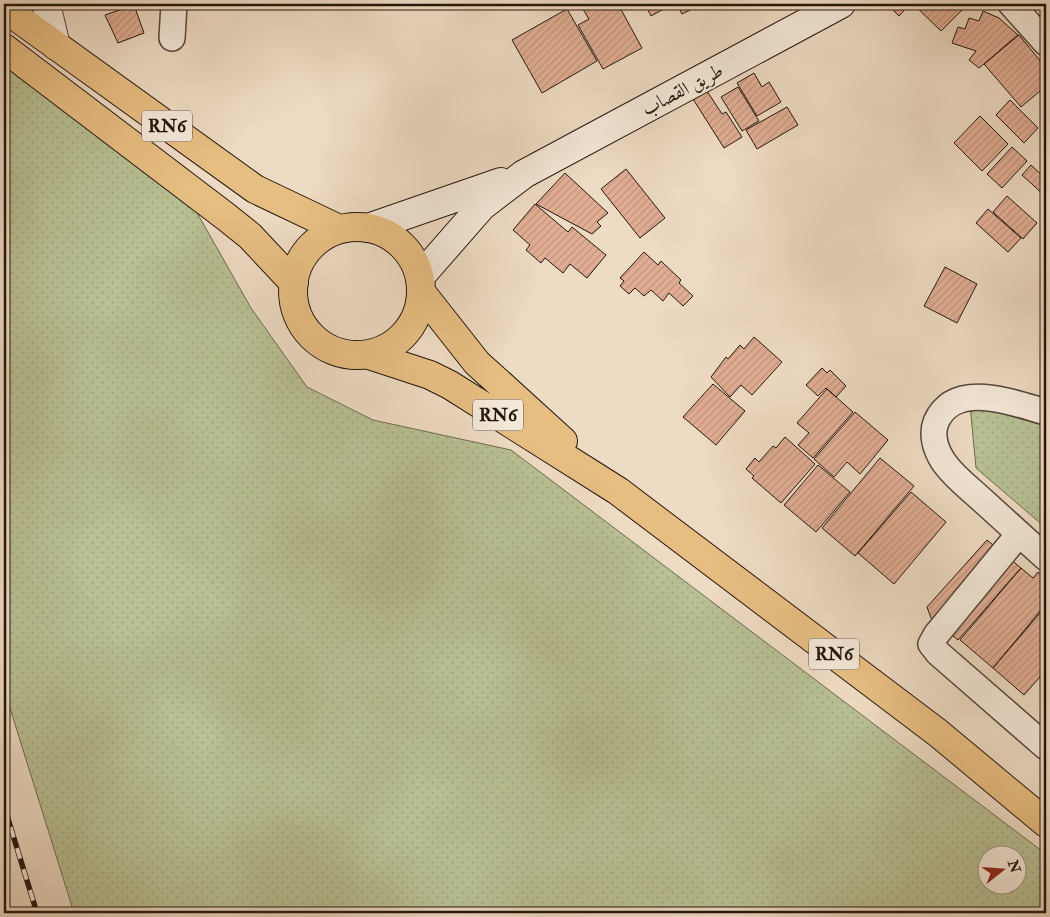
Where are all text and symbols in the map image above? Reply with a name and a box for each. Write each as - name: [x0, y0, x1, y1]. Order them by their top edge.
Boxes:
- street label: طريق القصاب: [638, 58, 727, 121]
- road number: RN6: [142, 110, 192, 142]
- road number: RN6: [473, 400, 523, 430]
- road number: RN6: [809, 639, 859, 670]
- north arrow: [978, 844, 1028, 894]
- text: N: [1004, 857, 1024, 875]

